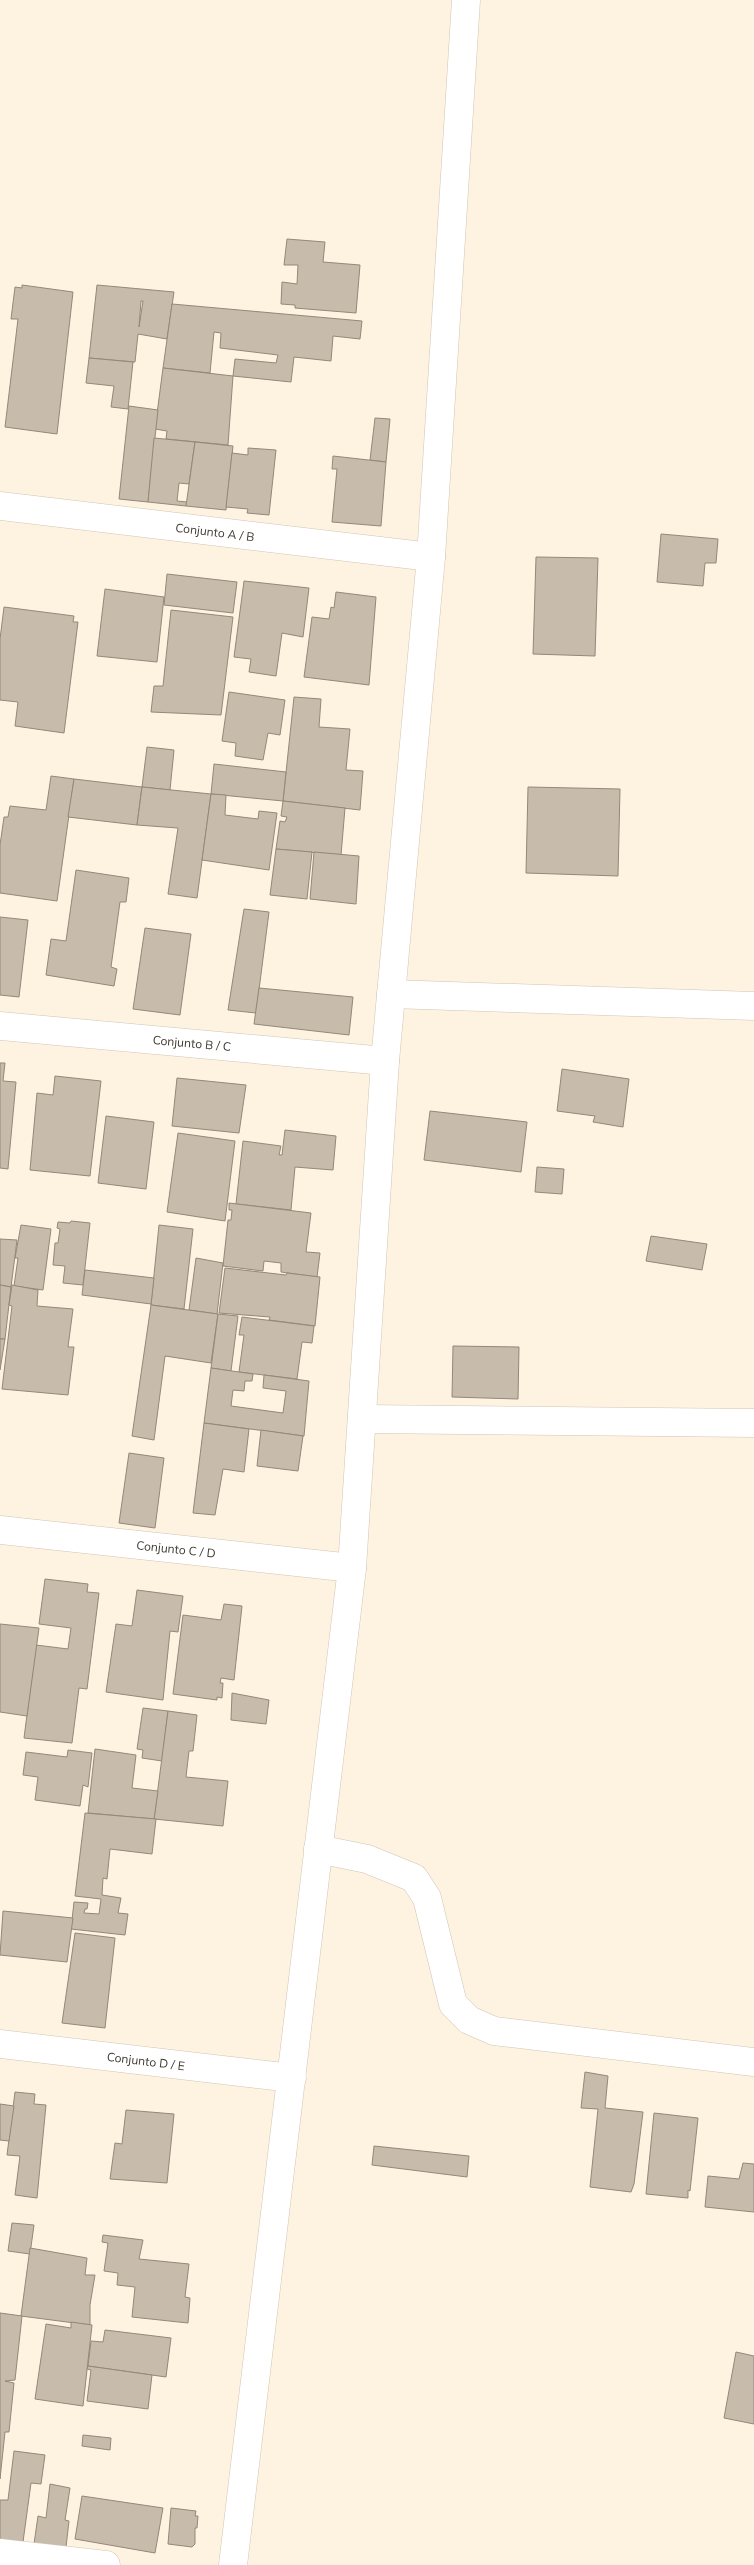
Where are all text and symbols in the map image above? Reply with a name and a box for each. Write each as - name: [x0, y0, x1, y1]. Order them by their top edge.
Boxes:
- street label: Conjunto A / B: [175, 520, 255, 544]
- street label: Conjunto B / C: [152, 1032, 232, 1054]
- street label: Conjunto C / D: [136, 1537, 216, 1561]
- street label: Conjunto D / E: [106, 2049, 186, 2073]

